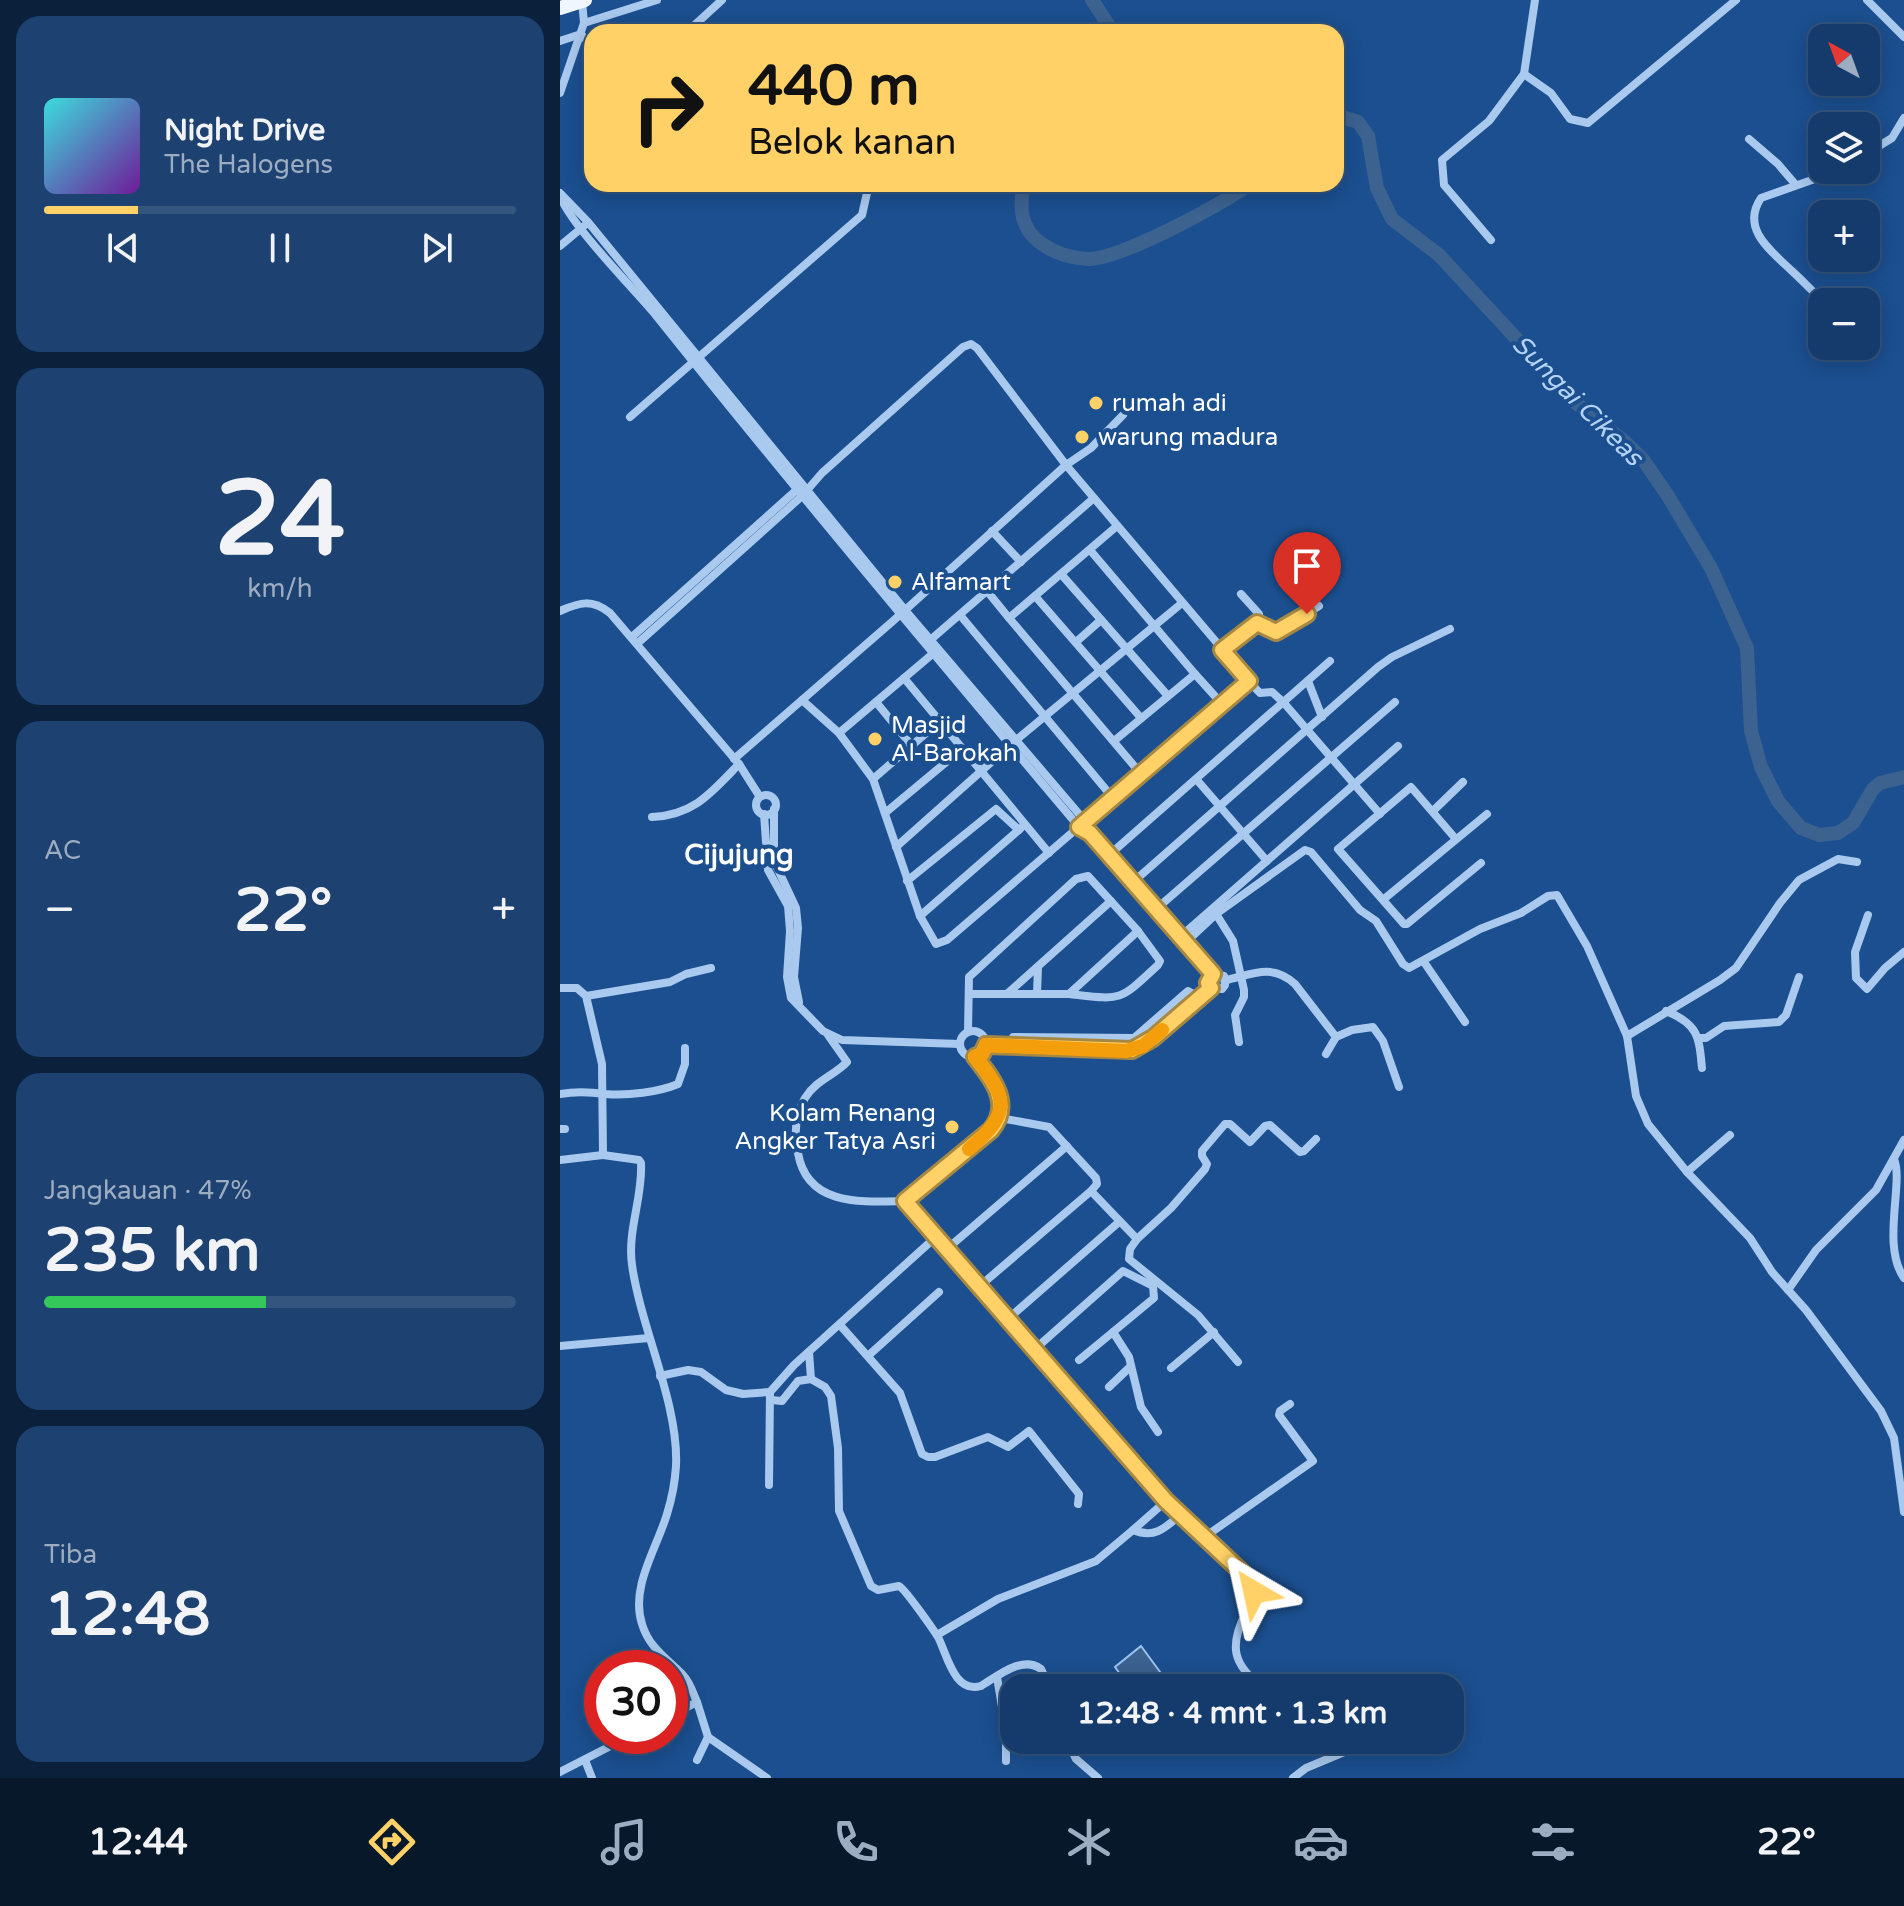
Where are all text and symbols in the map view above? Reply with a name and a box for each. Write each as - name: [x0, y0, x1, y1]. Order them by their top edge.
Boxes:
- north arrow: [1808, 24, 1880, 96]
- map controls: [1808, 24, 1880, 360]
- text: 440 m: [748, 53, 919, 120]
- icon: right: [616, 56, 720, 160]
- text: Night Drive: [164, 112, 325, 149]
- button: layers: [1808, 112, 1880, 184]
- text: Belok kanan: [748, 121, 957, 164]
- text: The Halogens: [164, 149, 333, 180]
- button: +: [1808, 200, 1880, 272]
- icon: previous: [101, 226, 145, 270]
- icon: pause: [258, 226, 302, 270]
- icon: next: [415, 226, 459, 270]
- button: −: [1808, 288, 1880, 360]
- water label: Sungai Cikeas: [1506, 329, 1650, 473]
- place label: rumah adi: [1112, 389, 1227, 418]
- marker: rumah adi: [1087, 394, 1105, 412]
- place label: warung madura: [1098, 423, 1278, 452]
- marker: warung madura: [1073, 428, 1091, 446]
- text: 24: [215, 458, 345, 583]
- pin: [1273, 532, 1341, 614]
- icon: arrive: [1285, 544, 1329, 588]
- place label: Alfamart: [911, 568, 1011, 597]
- text: km/h: [247, 573, 313, 604]
- marker: Alfamart: [886, 573, 904, 591]
- place label: Masjid Al-Barokah: [891, 711, 1018, 768]
- marker: Masjid Al-Barokah: [866, 730, 884, 748]
- text: AC: [44, 835, 81, 866]
- district label: Cijujung: [684, 838, 794, 872]
- text: 22°: [234, 875, 332, 947]
- text: −: [44, 884, 75, 937]
- text: +: [491, 884, 516, 937]
- place label: Kolam Renang Angker Tatya Asri: [735, 1099, 936, 1156]
- marker: Kolam Renang Angker Tatya Asri: [943, 1118, 961, 1136]
- text: Jangkauan · 47%: [44, 1175, 252, 1206]
- text: 235 km: [44, 1215, 260, 1287]
- text: Tiba: [44, 1539, 97, 1570]
- position arrow: [1212, 1550, 1296, 1634]
- text: 12:48: [44, 1579, 210, 1651]
- speed limit sign: 30: [584, 1650, 688, 1754]
- text: 12:48 · 4 mnt · 1.3 km: [1077, 1695, 1387, 1732]
- icon: directions: [364, 1814, 420, 1870]
- icon: music: [596, 1814, 652, 1870]
- icon: phone: [828, 1814, 884, 1870]
- icon: climate: [1061, 1814, 1117, 1870]
- icon: car: [1293, 1814, 1349, 1870]
- icon: filters: [1525, 1814, 1581, 1870]
- text: 12:44: [88, 1821, 188, 1864]
- text: 22°: [1757, 1821, 1816, 1864]

